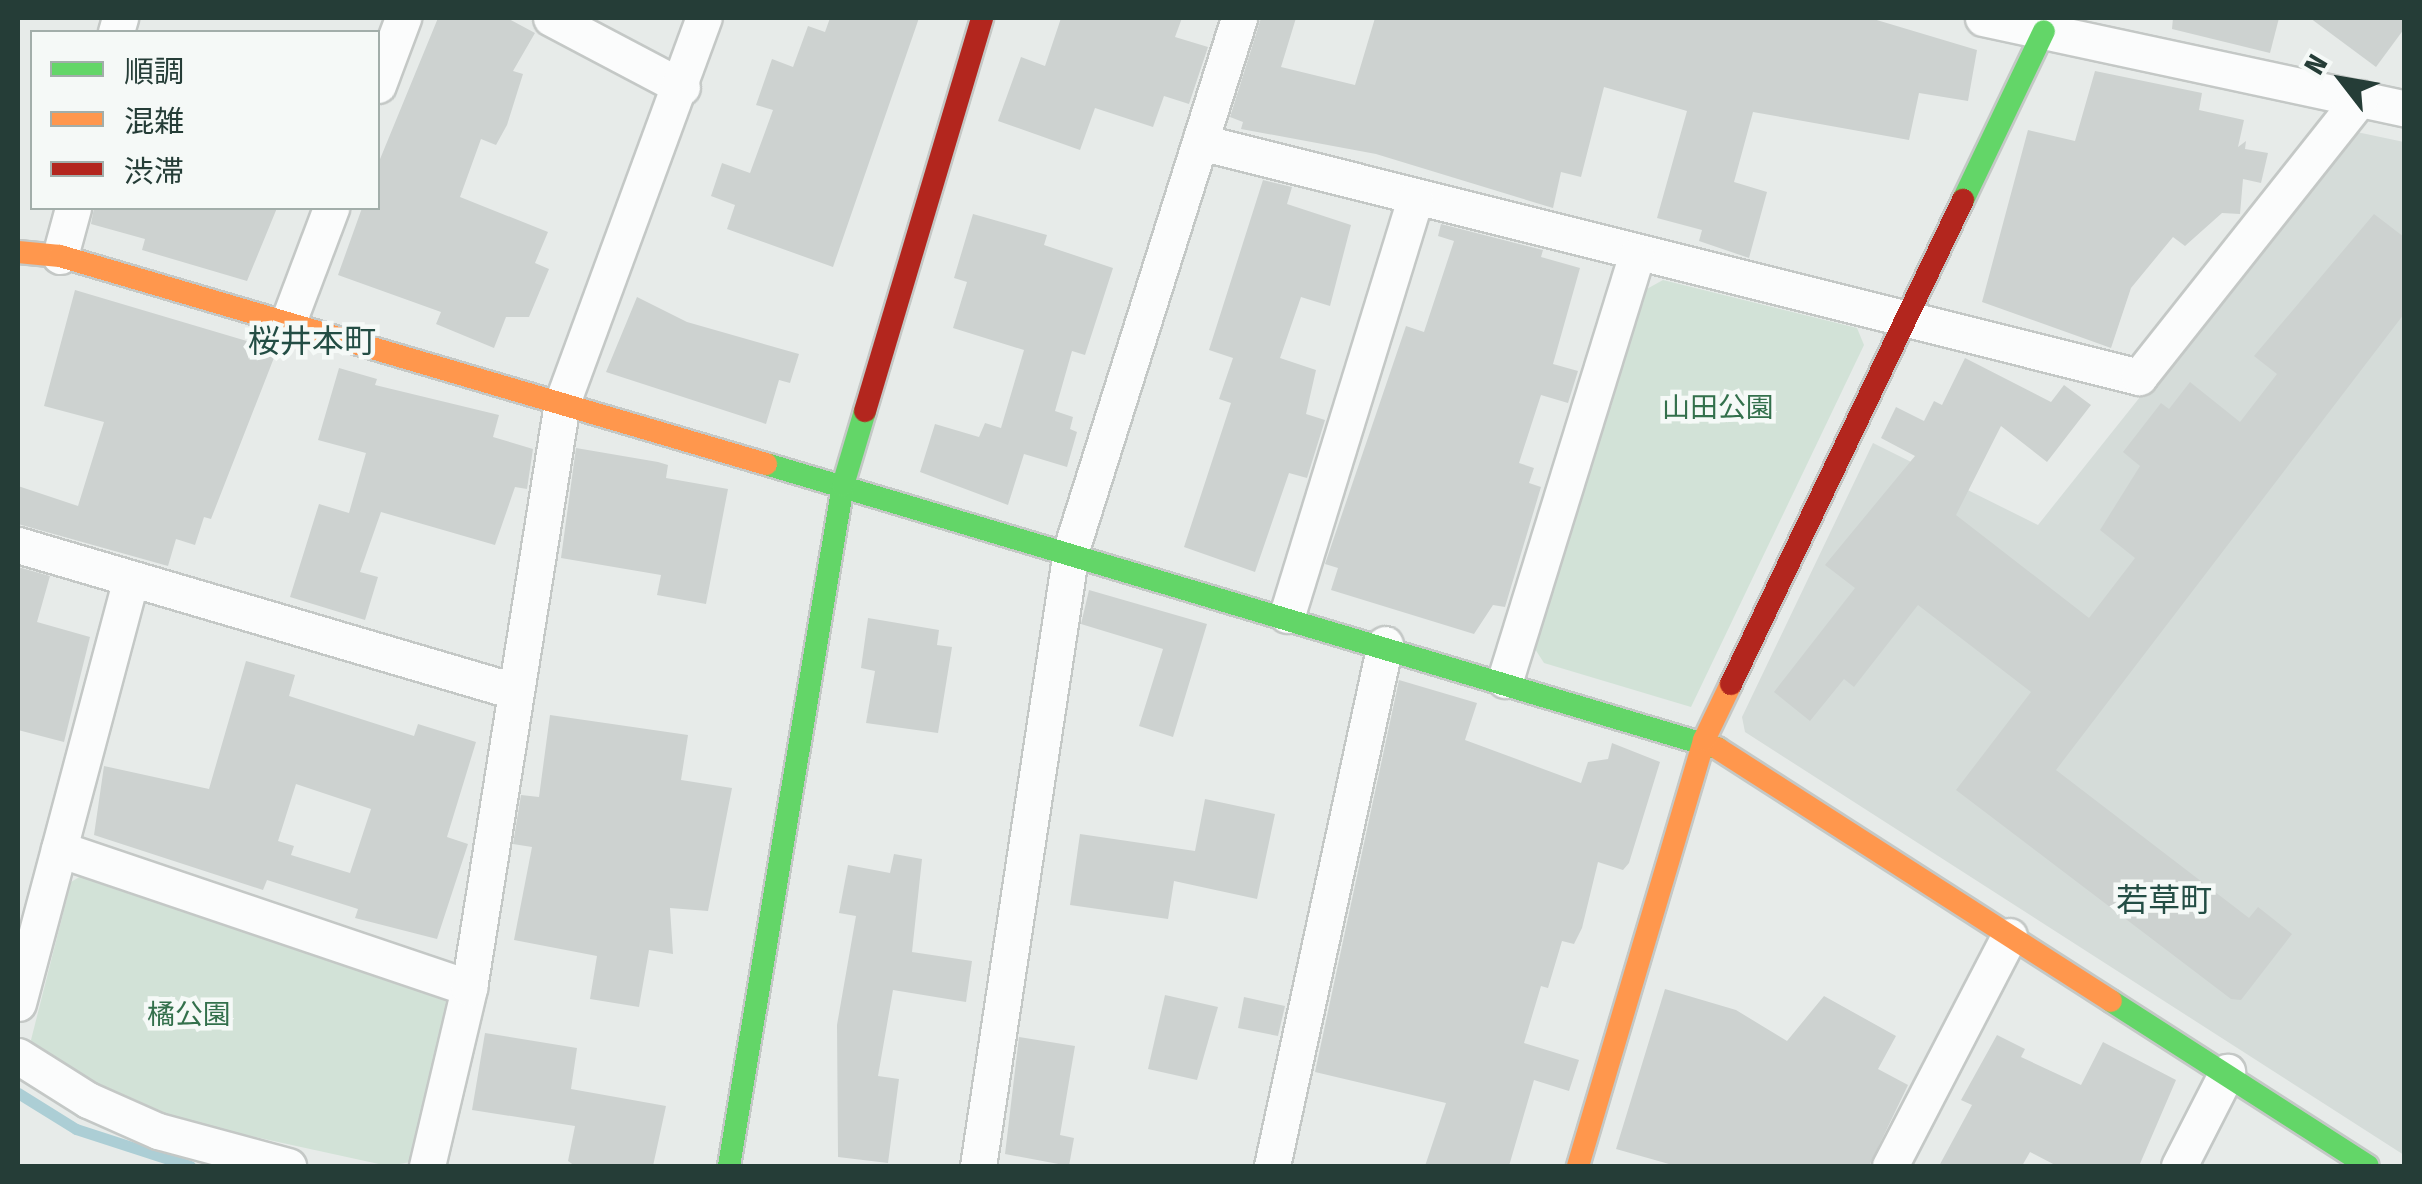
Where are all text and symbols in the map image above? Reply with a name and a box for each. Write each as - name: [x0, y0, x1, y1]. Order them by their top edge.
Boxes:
- legend: [30, 30, 380, 210]
- north arrow: [2292, 30, 2392, 130]
- text: N: [2297, 49, 2334, 80]
- text: 順調: [124, 54, 184, 90]
- text: 混雑: [124, 104, 184, 140]
- text: 渋滞: [124, 154, 184, 190]
- district label: 桜井本町: [248, 322, 376, 360]
- park label: 山田公園: [1662, 391, 1774, 425]
- district label: 若草町: [2116, 881, 2212, 919]
- park label: 橘公園: [147, 998, 231, 1032]

